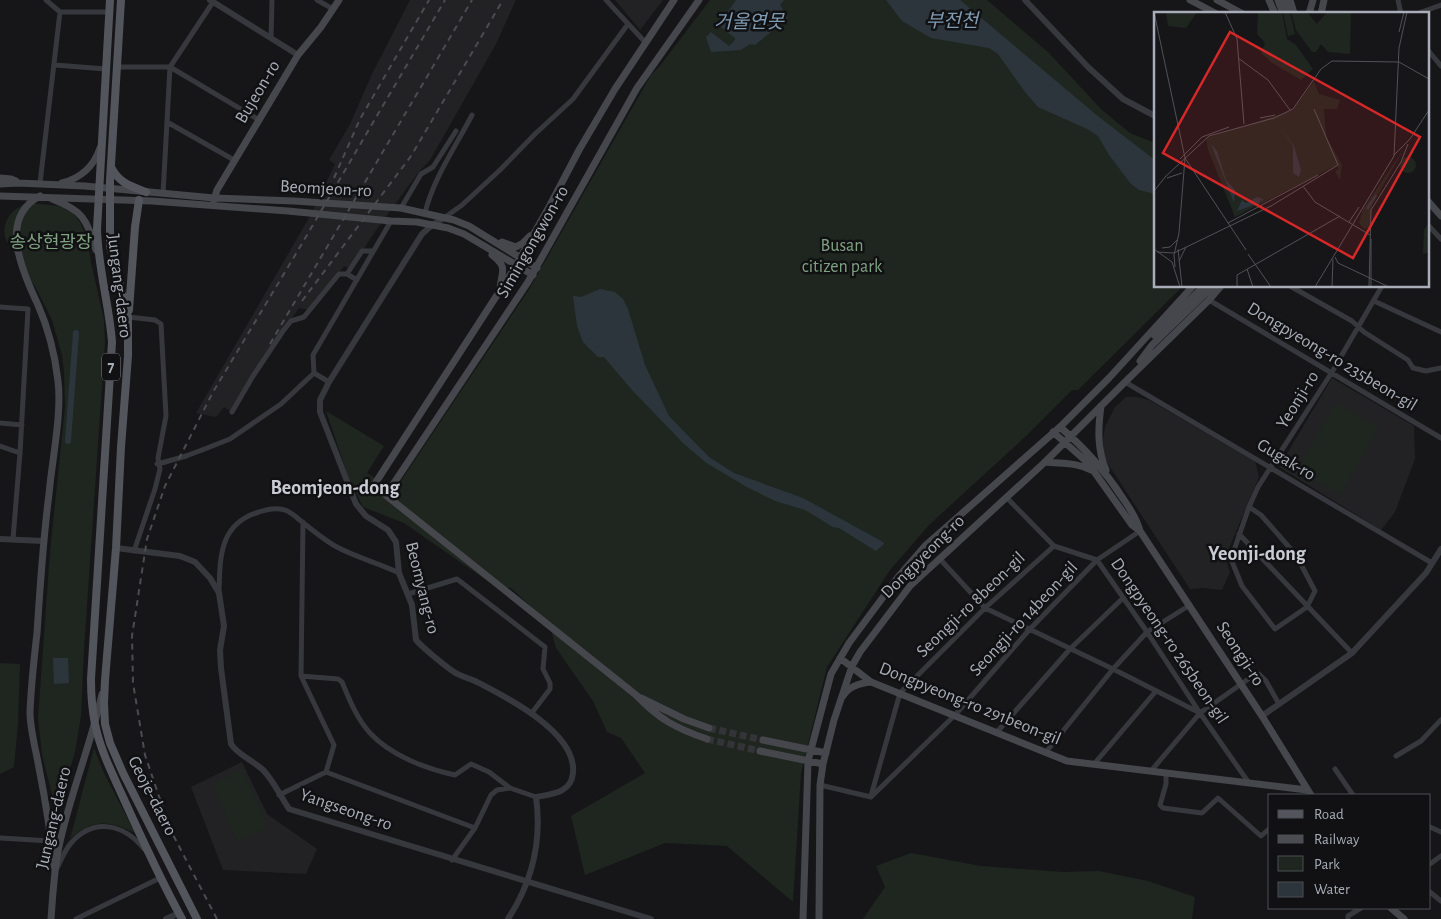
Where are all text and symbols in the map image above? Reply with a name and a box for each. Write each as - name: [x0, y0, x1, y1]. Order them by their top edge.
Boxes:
- water label: 부전천: [926, 11, 980, 31]
- water label: 거울연못: [714, 12, 785, 32]
- inset map: [1154, 12, 1428, 288]
- street label: Bujeon-ro: [232, 57, 284, 127]
- street label: Beomjeon-ro: [280, 178, 373, 200]
- street label: Simingongwon-ro: [494, 183, 572, 301]
- park label: 송상현광장: [10, 232, 92, 252]
- street label: Jungang-daero: [104, 233, 134, 339]
- park label: Busan citizen park: [802, 237, 883, 276]
- street label: Dongpyeong-ro 235beon-gil: [1244, 299, 1420, 415]
- road number: 7: [102, 354, 120, 381]
- street label: Yeonji-ro: [1273, 368, 1323, 432]
- street label: Gugak-ro: [1254, 436, 1318, 484]
- district label: Beomjeon-dong: [270, 478, 401, 498]
- street label: Dongpyeong-ro: [878, 512, 968, 602]
- street label: Beomyang-ro: [402, 540, 442, 636]
- district label: Yeonji-dong: [1208, 544, 1307, 564]
- street label: Seongji-ro 8beon-gil: [913, 549, 1029, 661]
- street label: Dongpyeong-ro 265beon-gil: [1107, 555, 1231, 727]
- street label: Seongji-ro 14beon-gil: [967, 558, 1081, 680]
- street label: Seongji-ro: [1213, 619, 1267, 690]
- street label: Dongpyeong-ro 291beon-gil: [877, 659, 1063, 749]
- street label: Geoje-daero: [124, 753, 180, 839]
- street label: Jungang-daero: [33, 765, 75, 871]
- street label: Yangseong-ro: [298, 786, 395, 834]
- legend: [1268, 794, 1431, 909]
- text: Road: [1314, 807, 1344, 822]
- text: Railway: [1314, 832, 1360, 847]
- text: Park: [1314, 857, 1340, 872]
- text: Water: [1314, 882, 1350, 897]

